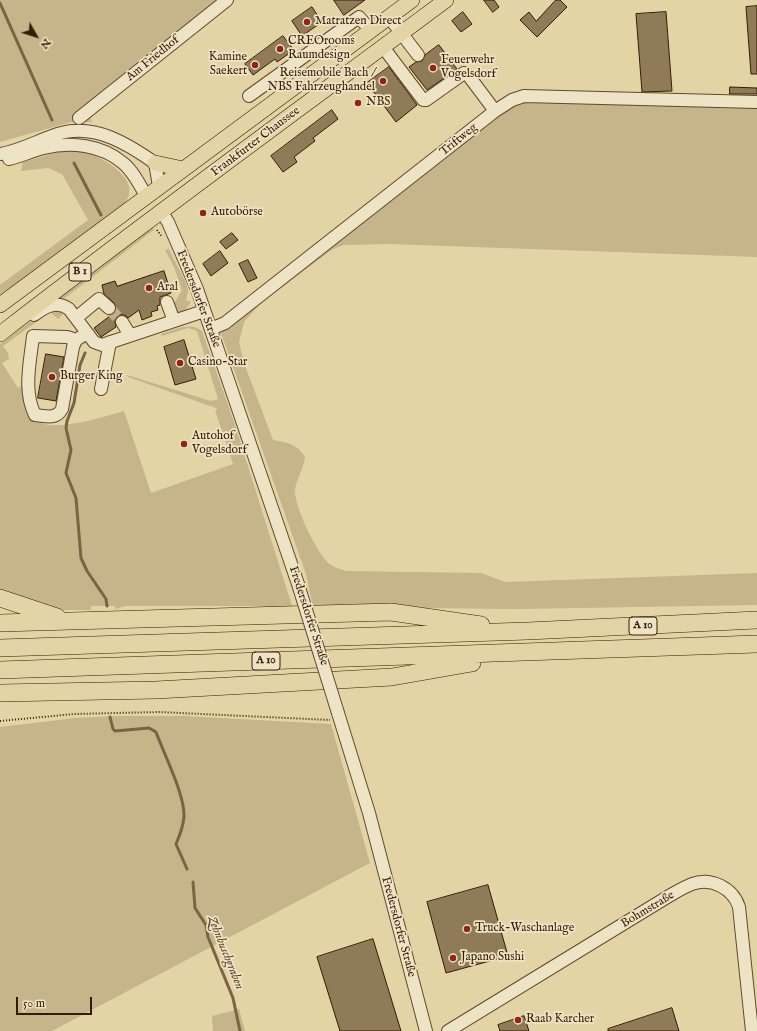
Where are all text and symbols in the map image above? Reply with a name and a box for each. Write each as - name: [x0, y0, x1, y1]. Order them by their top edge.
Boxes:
- place label: Matratzen Direct: [315, 15, 401, 29]
- north arrow: [16, 16, 56, 56]
- marker: Matratzen Direct: [302, 17, 312, 27]
- street label: Am Friedhof: [124, 33, 182, 85]
- text: N: [37, 35, 54, 52]
- place label: CREOrooms Raumdesign: [288, 35, 355, 63]
- marker: CREOrooms Raumdesign: [275, 44, 285, 54]
- place label: Kamine Saekert: [209, 51, 247, 79]
- place label: Feuerwehr Vogelsdorf: [441, 54, 496, 82]
- marker: Kamine Saekert: [250, 60, 260, 70]
- marker: Feuerwehr Vogelsdorf: [428, 63, 438, 73]
- place label: Reisemobile Bach / NBS Fahrzeughandel: [268, 67, 375, 95]
- marker: Reisemobile Bach / NBS Fahrzeughandel: [378, 76, 388, 86]
- place label: NBS: [366, 96, 390, 110]
- marker: NBS: [353, 98, 363, 108]
- street label: Frankfurter Chaussee: [209, 104, 303, 180]
- street label: Triftweg: [437, 121, 481, 159]
- place label: Autobörse: [211, 206, 263, 220]
- marker: Autobörse: [198, 208, 208, 218]
- street label: Fredersdorfer Straße: [173, 248, 223, 350]
- road number: B 1: [69, 263, 91, 281]
- place label: Aral: [157, 281, 178, 295]
- marker: Aral: [144, 283, 154, 293]
- place label: Casino-Star: [188, 356, 247, 370]
- marker: Casino-Star: [175, 358, 185, 368]
- place label: Burger King: [60, 370, 122, 384]
- marker: Burger King: [47, 372, 57, 382]
- place label: Autohof Vogelsdorf: [192, 430, 247, 458]
- marker: Autohof Vogelsdorf: [179, 439, 189, 449]
- street label: Fredersdorfer Straße: [285, 565, 331, 667]
- road number: A 10: [629, 617, 657, 635]
- road number: A 10: [252, 652, 280, 670]
- street label: Fredersdorfer Straße: [378, 875, 418, 979]
- street label: Bohmstraße: [619, 888, 677, 932]
- water label: Zehnbuschgraben: [203, 914, 247, 992]
- place label: Truck-Waschanlage: [475, 922, 574, 936]
- marker: Truck-Waschanlage: [462, 924, 472, 934]
- place label: Japano Sushi: [461, 951, 524, 965]
- marker: Japano Sushi: [448, 953, 458, 963]
- scale bar: [18, 989, 94, 1015]
- text: 50 m: [23, 996, 45, 1011]
- place label: Raab Karcher: [526, 1013, 594, 1027]
- marker: Raab Karcher: [513, 1015, 523, 1025]

